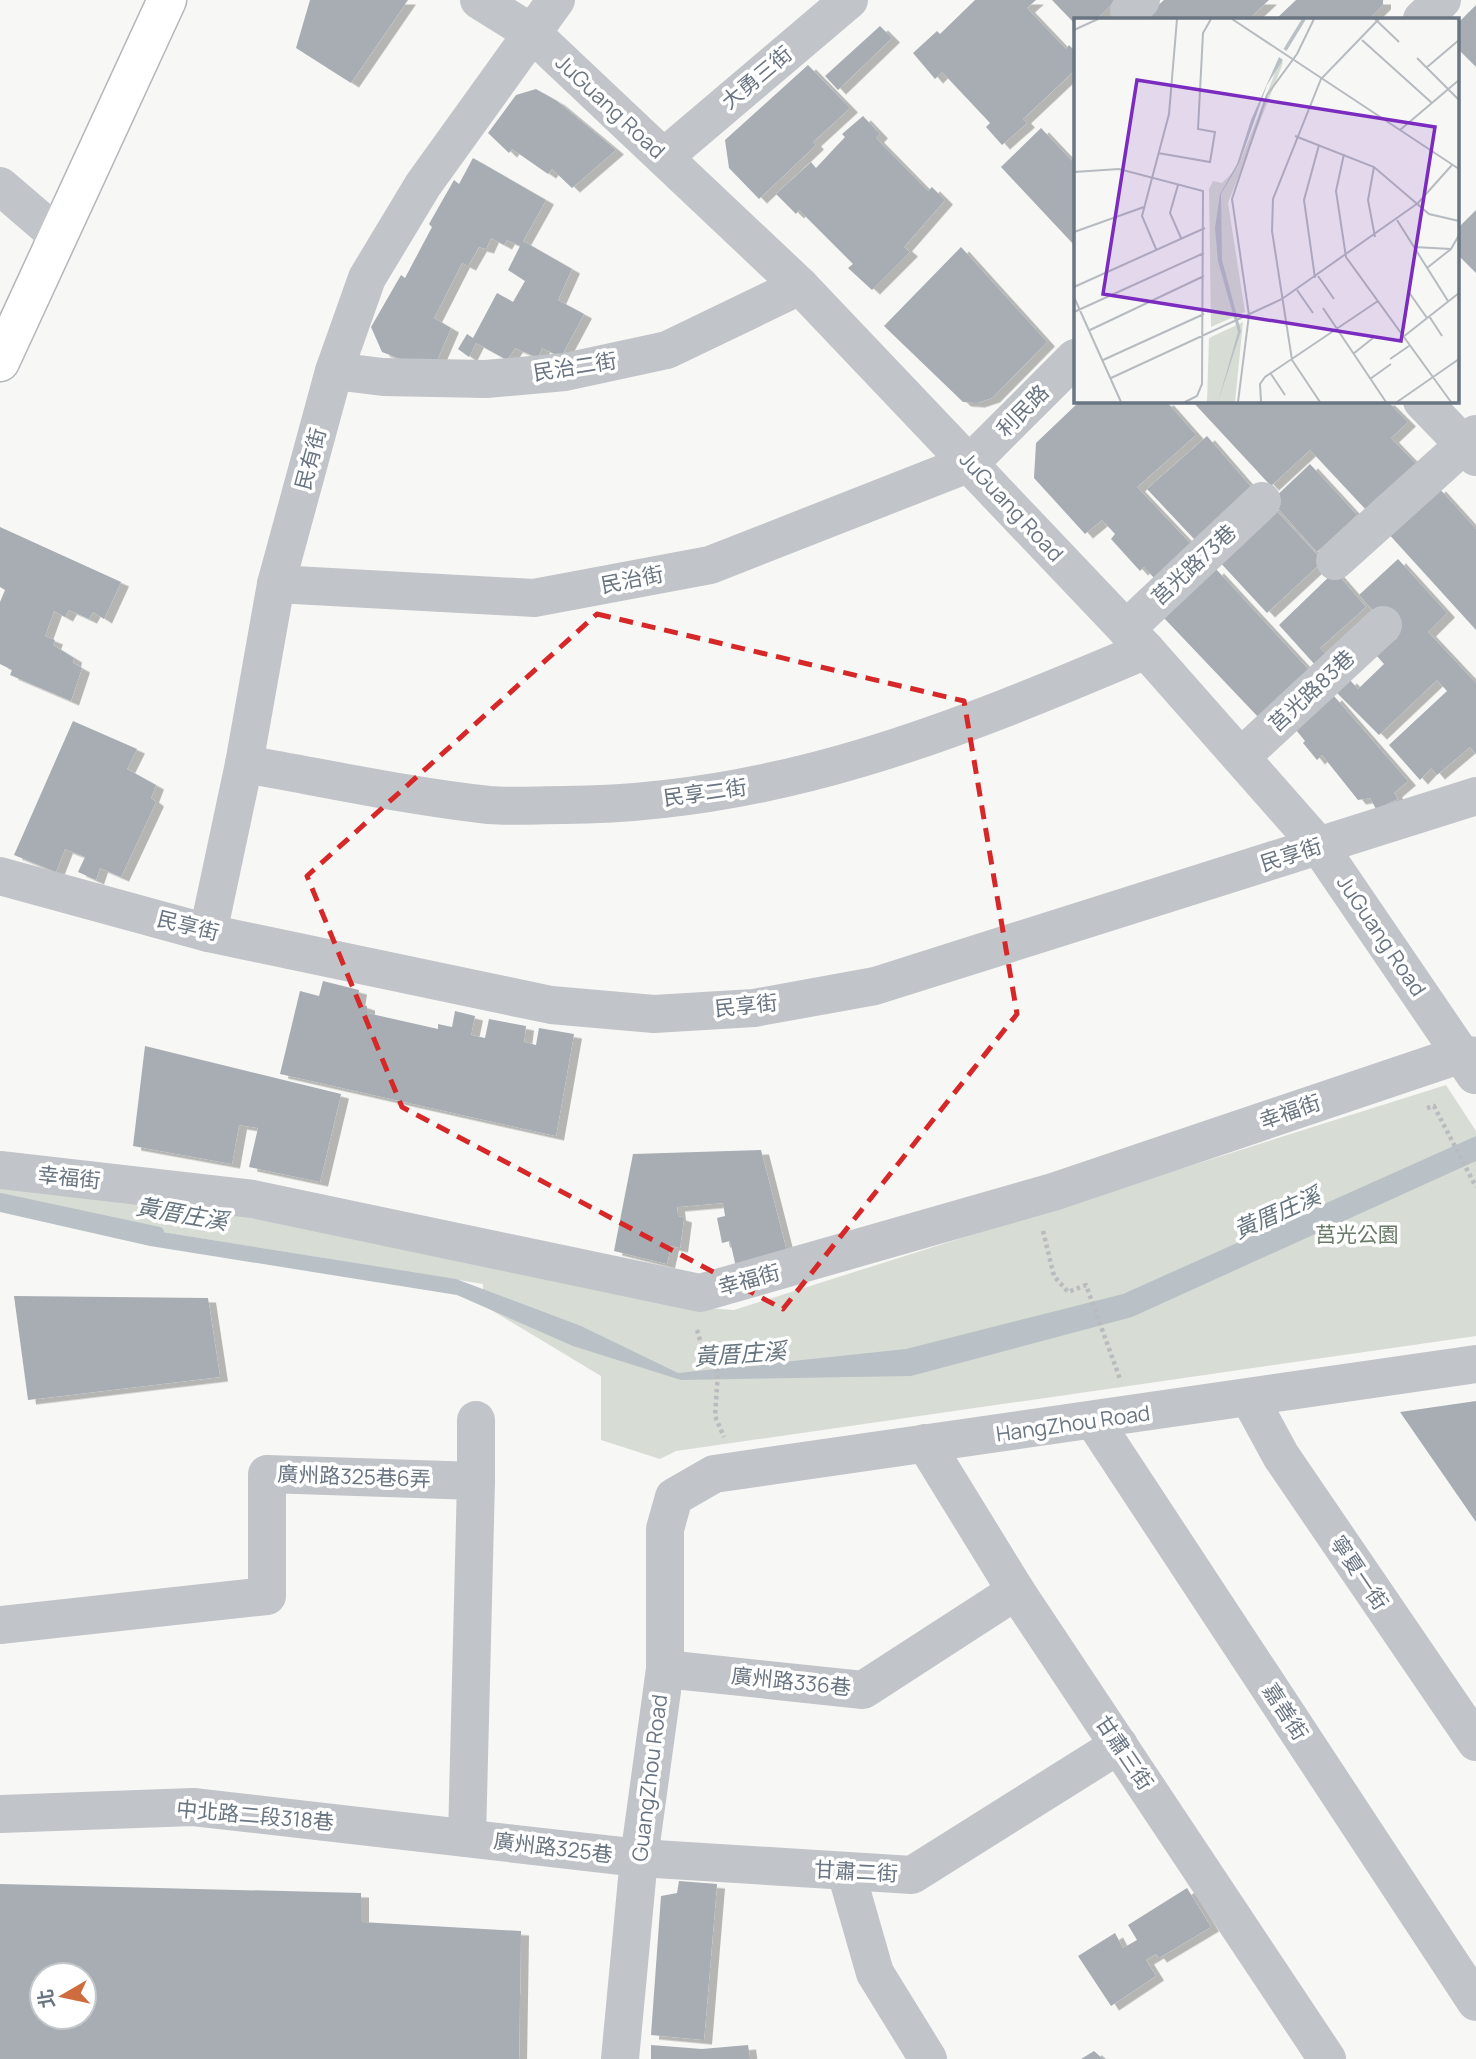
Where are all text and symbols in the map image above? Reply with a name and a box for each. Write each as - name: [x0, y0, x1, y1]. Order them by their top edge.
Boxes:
- inset map: [1074, 18, 1458, 402]
- street label: 大勇三街: [715, 40, 798, 115]
- street label: JuGuang Road: [550, 48, 671, 164]
- street label: 民治二街: [531, 346, 619, 386]
- street label: 利民路: [990, 378, 1054, 442]
- street label: 民有街: [288, 425, 332, 493]
- street label: JuGuang Road: [954, 446, 1070, 567]
- street label: 莒光路73巷: [1145, 518, 1242, 611]
- street label: 民治街: [598, 559, 665, 599]
- street label: 莒光路83巷: [1262, 643, 1360, 737]
- street label: 民享二街: [661, 772, 748, 812]
- street label: 民享街: [1256, 831, 1325, 877]
- street label: JuGuang Road: [1331, 870, 1433, 1001]
- street label: 民享街: [154, 904, 222, 946]
- street label: 民享街: [713, 988, 779, 1022]
- street label: 幸福街: [1255, 1088, 1324, 1135]
- street label: 幸福街: [36, 1160, 102, 1194]
- water label: 黃厝庄溪: [1228, 1178, 1328, 1245]
- water label: 黃厝庄溪: [134, 1189, 233, 1237]
- park label: 莒光公園: [1315, 1220, 1399, 1248]
- street label: 幸福街: [715, 1257, 783, 1301]
- water label: 黃厝庄溪: [693, 1334, 790, 1372]
- street label: HangZhou Road: [994, 1398, 1152, 1448]
- street label: 廣州路325巷6弄: [277, 1459, 431, 1493]
- street label: 寧夏一街: [1325, 1530, 1395, 1615]
- street label: 廣州路336巷: [730, 1661, 852, 1701]
- street label: 嘉善街: [1257, 1677, 1315, 1745]
- street label: GuangZhou Road: [625, 1693, 673, 1863]
- street label: 甘肅三街: [1090, 1710, 1160, 1795]
- street label: 中北路二段318巷: [175, 1794, 335, 1836]
- street label: 廣州路325巷: [492, 1826, 614, 1868]
- street label: 甘肅二街: [813, 1855, 899, 1887]
- north arrow: [28, 1961, 98, 2031]
- text: 北: [32, 1987, 61, 2010]

